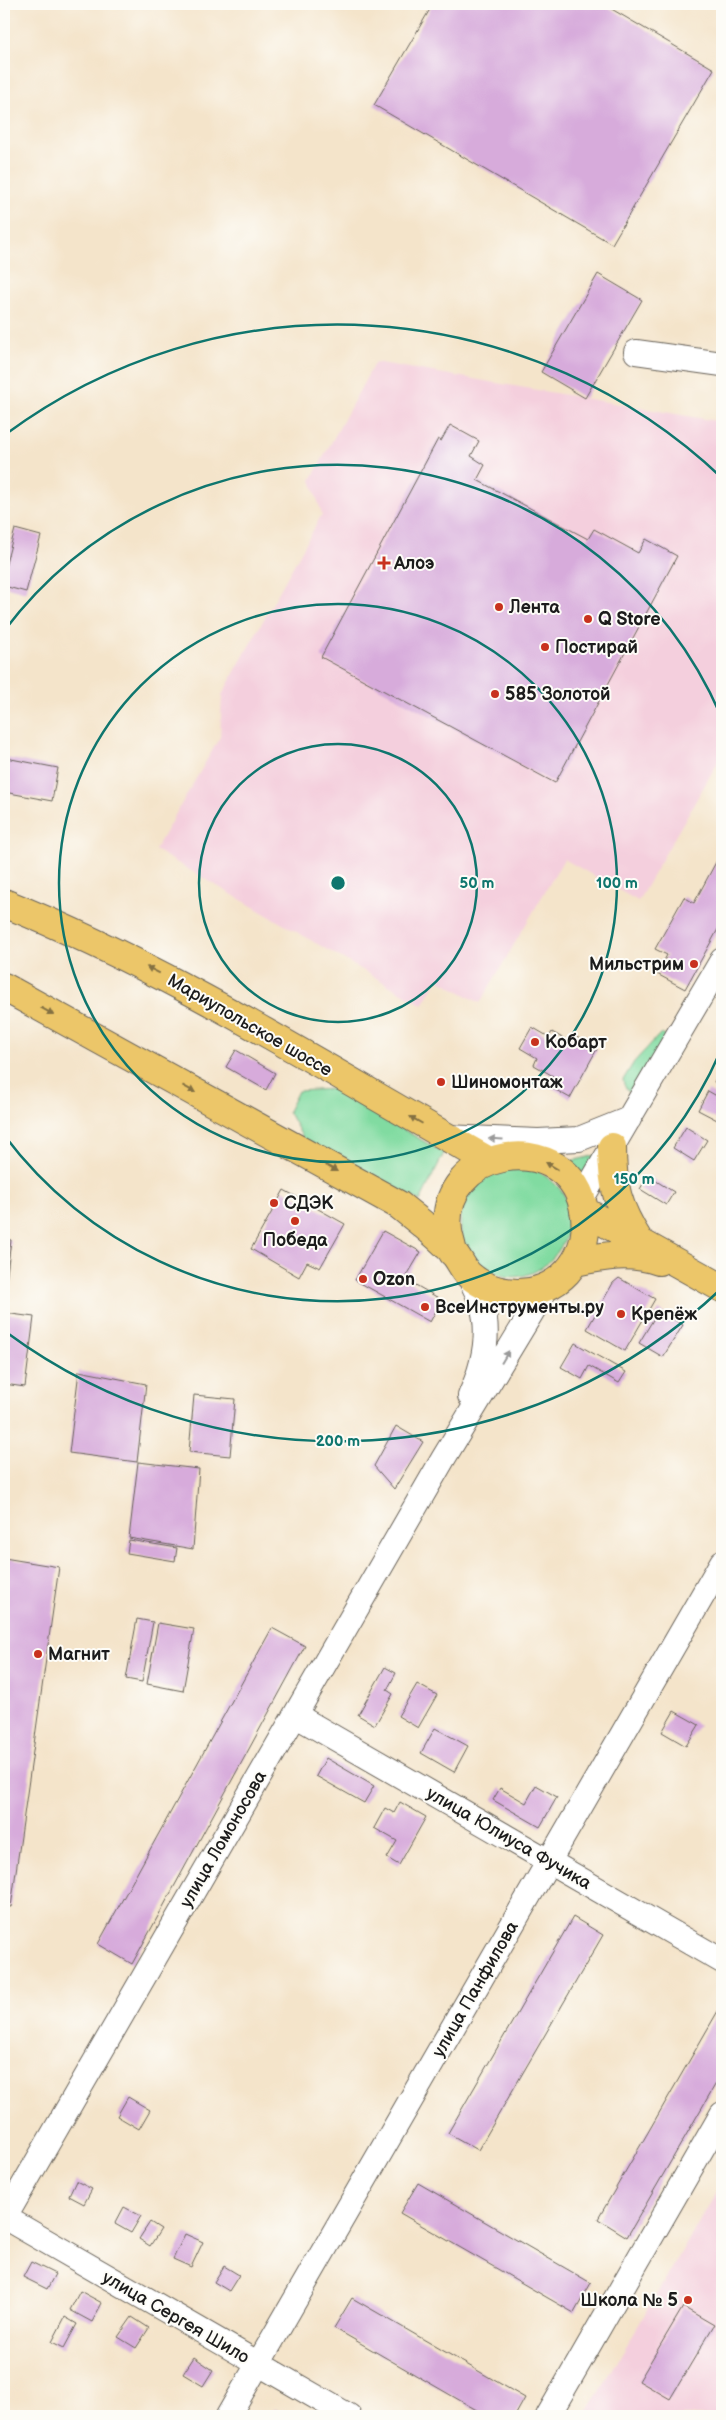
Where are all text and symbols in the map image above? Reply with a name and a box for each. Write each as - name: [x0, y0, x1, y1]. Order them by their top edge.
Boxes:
- place label: Алоэ: [393, 553, 434, 574]
- marker: Алоэ: [378, 557, 390, 569]
- place label: Лента: [508, 597, 560, 618]
- marker: Лента: [493, 601, 505, 613]
- place label: Q Store: [598, 609, 661, 630]
- marker: Q Store: [582, 613, 594, 625]
- place label: Постирай: [555, 637, 638, 658]
- marker: Постирай: [539, 641, 551, 653]
- place label: 585 Золотой: [505, 684, 610, 705]
- marker: 585 Золотой: [489, 688, 501, 700]
- centre of rings: [329, 874, 347, 892]
- text: 50 m: [460, 874, 495, 893]
- text: 100 m: [596, 874, 638, 893]
- place label: Мильстрим: [589, 954, 684, 975]
- marker: Мильстрим: [688, 958, 700, 970]
- one-way arrow: [146, 966, 160, 974]
- street label: Мариупольское шоссе: [164, 970, 336, 1081]
- one-way arrow: [40, 1006, 53, 1015]
- place label: Кобарт: [545, 1032, 607, 1053]
- marker: Кобарт: [529, 1036, 541, 1048]
- place label: Шиномонтаж: [451, 1072, 563, 1093]
- marker: Шиномонтаж: [435, 1076, 447, 1088]
- one-way arrow: [181, 1085, 196, 1093]
- one-way arrow: [409, 1115, 422, 1124]
- one-way arrow: [488, 1135, 504, 1143]
- one-way arrow: [545, 1162, 559, 1170]
- one-way arrow: [324, 1163, 338, 1172]
- text: 150 m: [613, 1170, 655, 1189]
- place label: СДЭК: [284, 1193, 334, 1214]
- marker: СДЭК: [268, 1197, 280, 1209]
- marker: Победа: [289, 1215, 301, 1227]
- place label: Победа: [263, 1230, 328, 1251]
- place label: Ozon: [373, 1269, 415, 1290]
- marker: Ozon: [357, 1273, 369, 1285]
- place label: ВсеИнструменты.ру: [435, 1297, 604, 1318]
- marker: ВсеИнструменты.ру: [419, 1301, 431, 1313]
- place label: Крепёж: [631, 1304, 697, 1325]
- marker: Крепёж: [615, 1308, 627, 1320]
- one-way arrow: [500, 1351, 509, 1364]
- text: 200 m: [316, 1432, 360, 1451]
- place label: Магнит: [48, 1644, 110, 1665]
- marker: Магнит: [32, 1648, 44, 1660]
- street label: улица Ломоносова: [176, 1767, 271, 1911]
- street label: улица Юлиуса Фучика: [423, 1783, 595, 1894]
- street label: улица Панфилова: [428, 1917, 523, 2061]
- street label: улица Сергея Шило: [99, 2267, 253, 2368]
- place label: Школа № 5: [580, 2290, 678, 2311]
- marker: Школа № 5: [682, 2294, 694, 2306]

